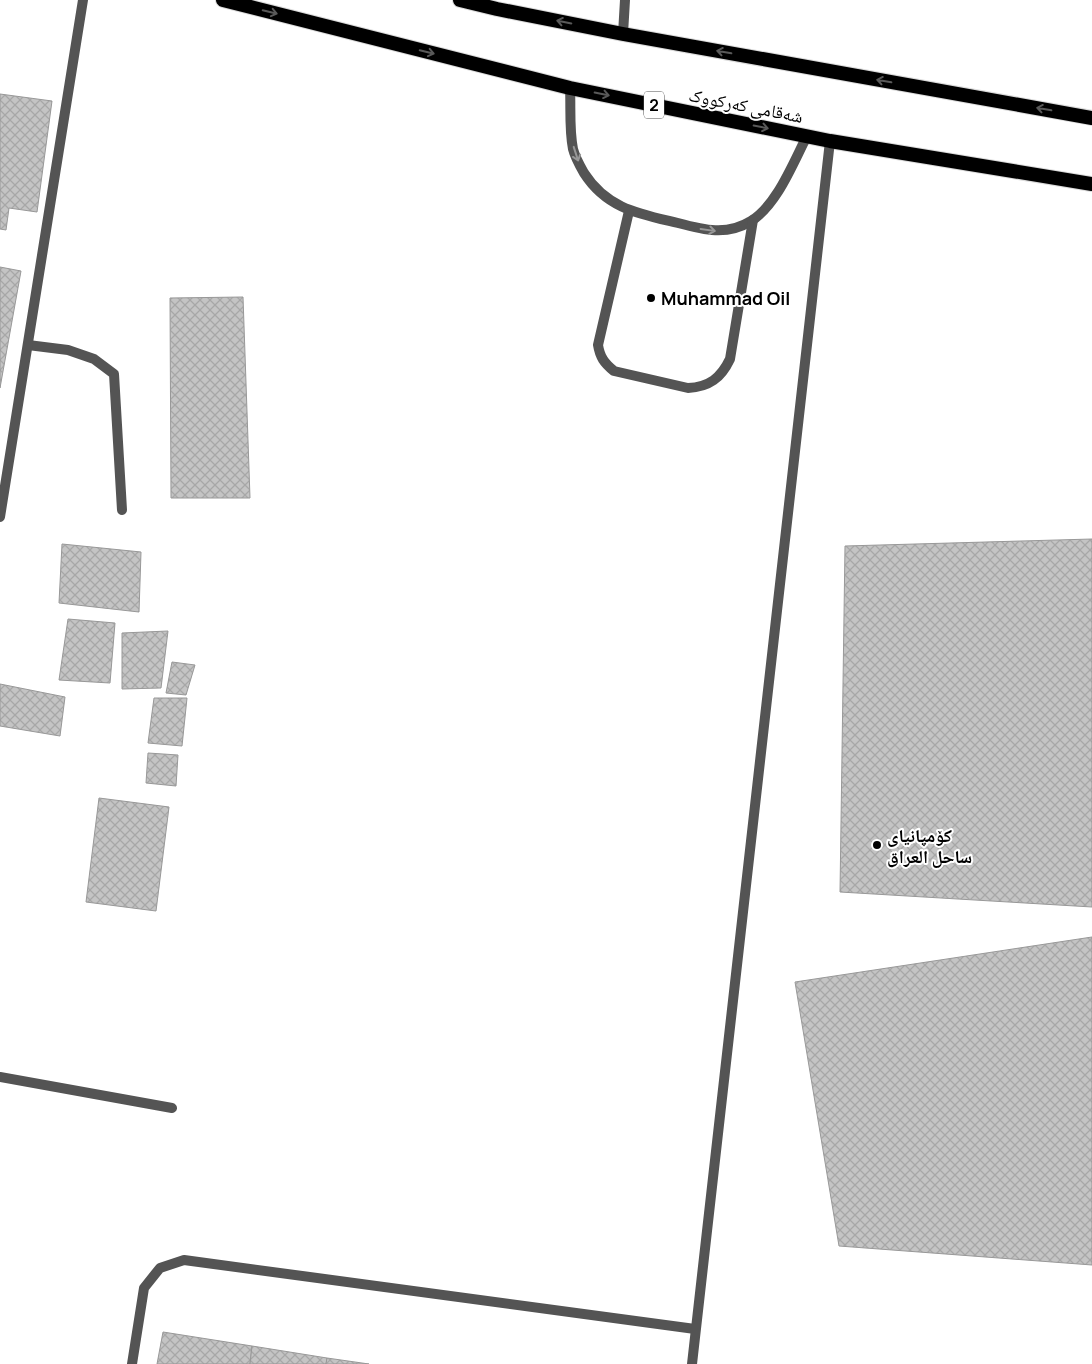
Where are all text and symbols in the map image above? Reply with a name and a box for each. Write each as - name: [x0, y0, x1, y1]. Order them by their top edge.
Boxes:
- one-way arrow: [261, 8, 277, 17]
- one-way arrow: [557, 17, 573, 27]
- one-way arrow: [716, 47, 732, 57]
- one-way arrow: [419, 48, 435, 57]
- one-way arrow: [876, 75, 892, 85]
- street label: شەقامی کەرکووک: [687, 82, 805, 128]
- one-way arrow: [594, 90, 610, 100]
- road number: 2: [644, 92, 664, 118]
- one-way arrow: [1036, 104, 1052, 114]
- one-way arrow: [753, 123, 769, 132]
- one-way arrow: [571, 145, 581, 161]
- one-way arrow: [700, 225, 716, 235]
- place label: Muhammad Oil: [661, 286, 790, 310]
- marker: Muhammad Oil: [645, 292, 657, 304]
- place label: کۆمپانیای ساحل العراق: [887, 823, 972, 868]
- marker: کۆمپانیای ساحل العراق: [871, 839, 883, 851]

